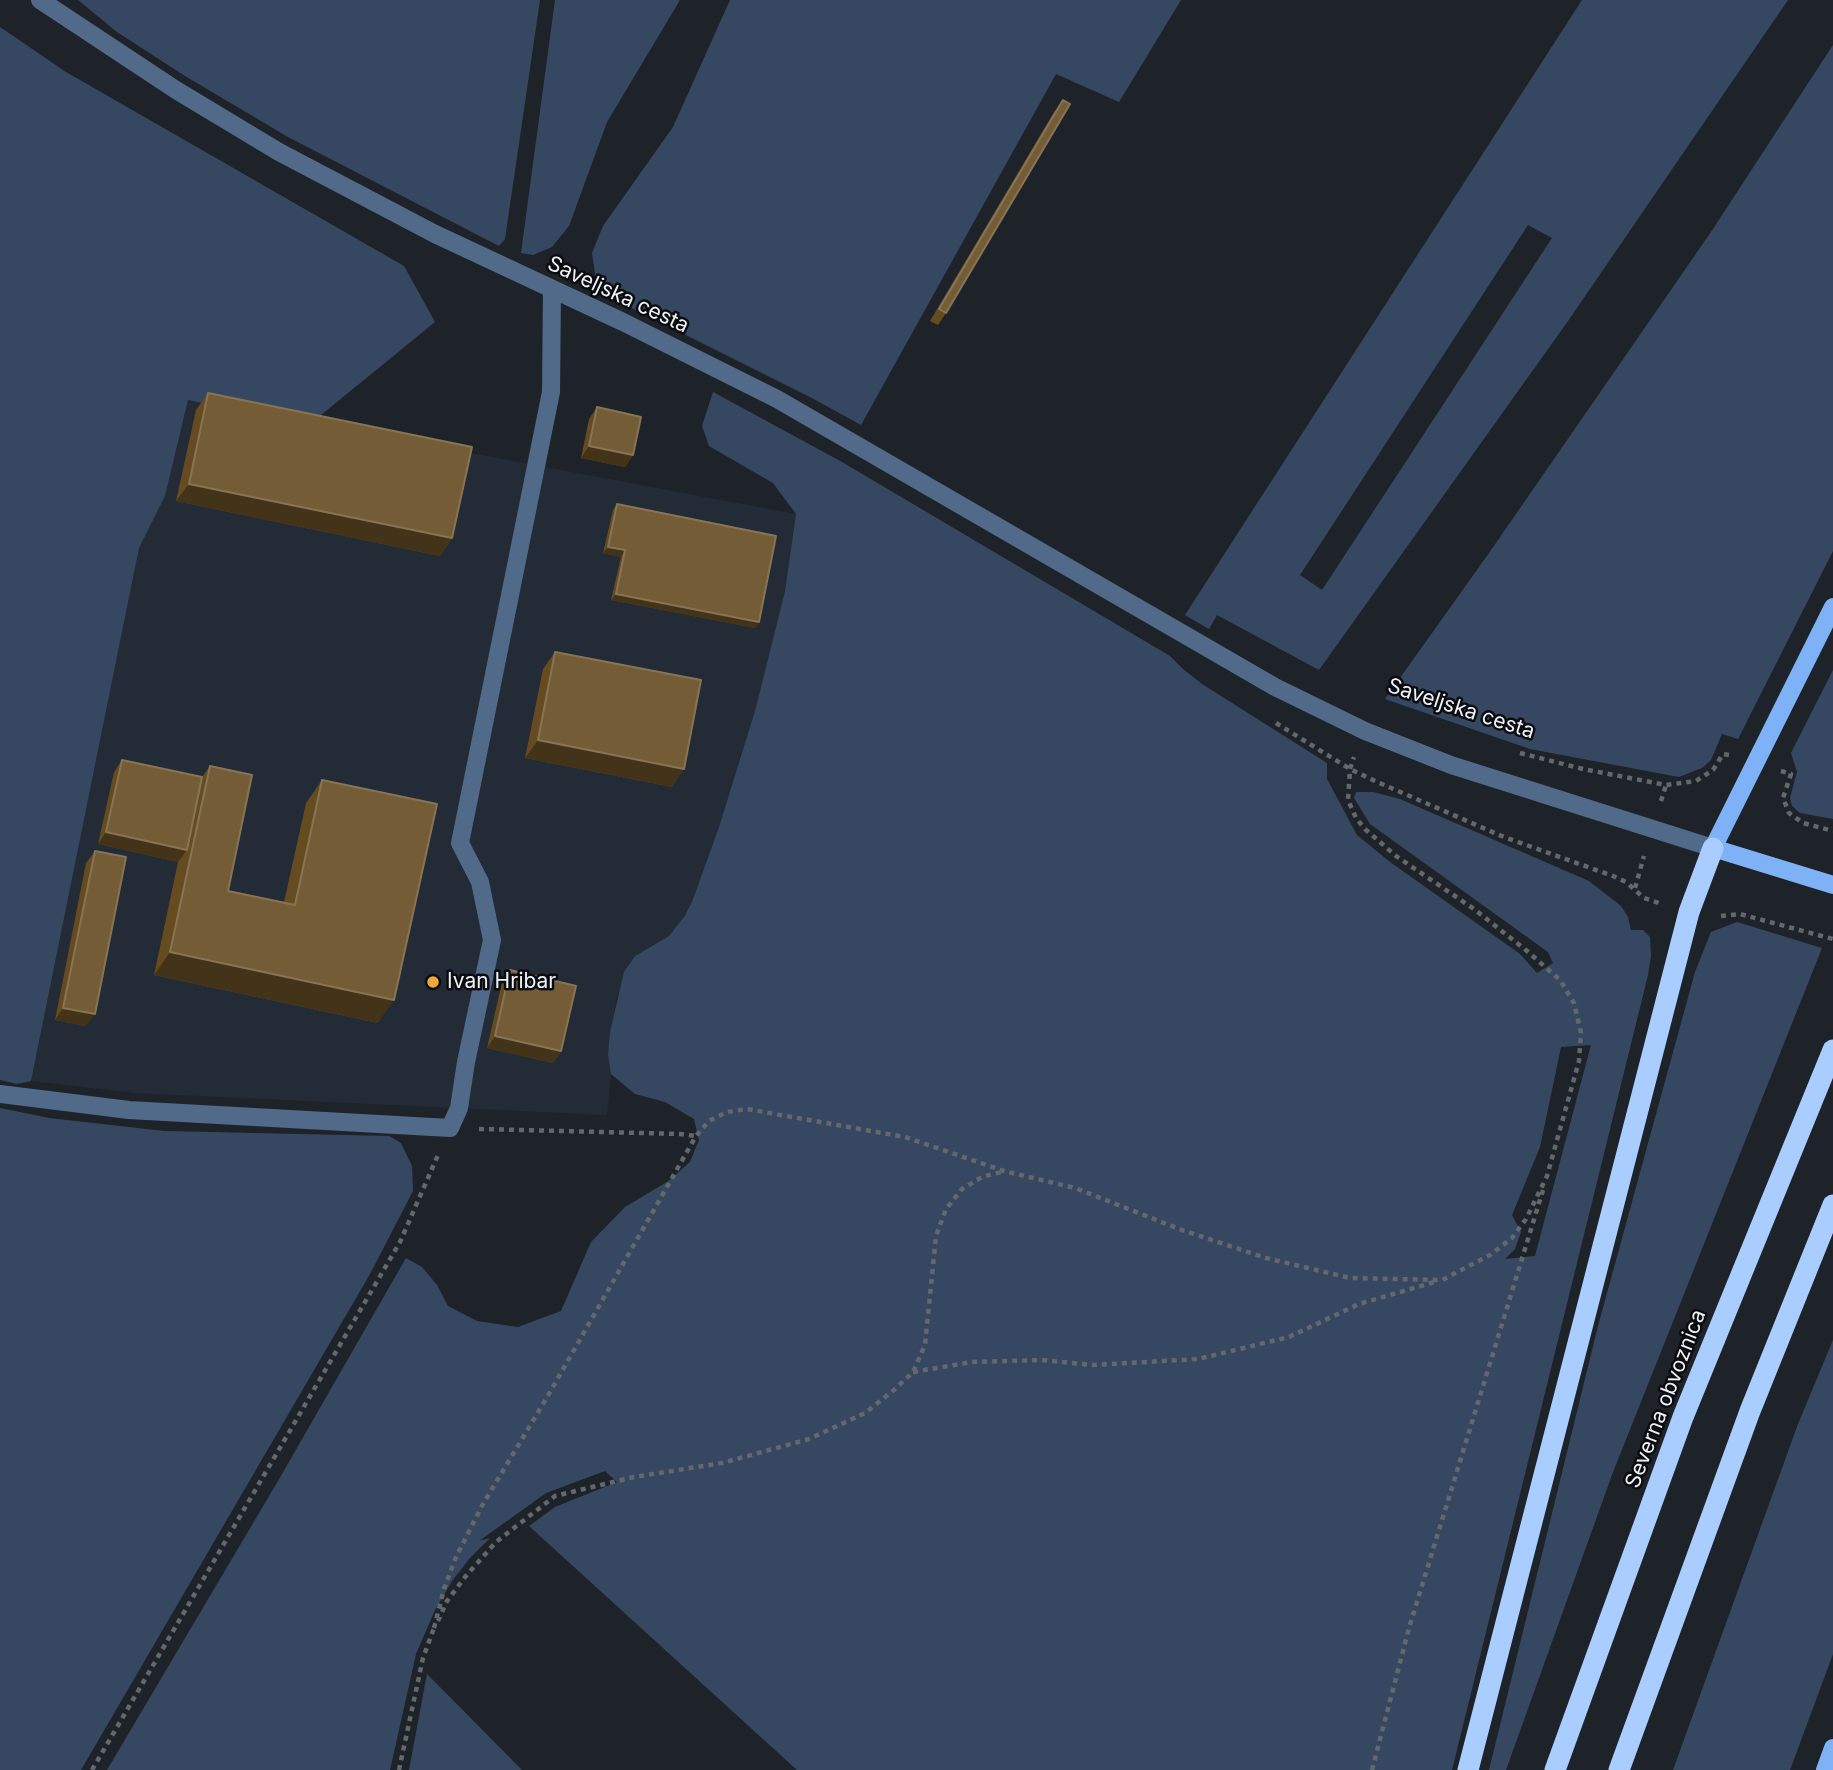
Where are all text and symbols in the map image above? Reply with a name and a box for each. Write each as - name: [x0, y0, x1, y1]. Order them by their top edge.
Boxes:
- street label: Saveljska cesta: [543, 251, 693, 339]
- street label: Saveljska cesta: [1384, 673, 1538, 745]
- place label: Ivan Hribar: [447, 969, 556, 995]
- marker: Ivan Hribar: [425, 974, 441, 990]
- street label: Severna obvoznica: [1620, 1306, 1712, 1492]

